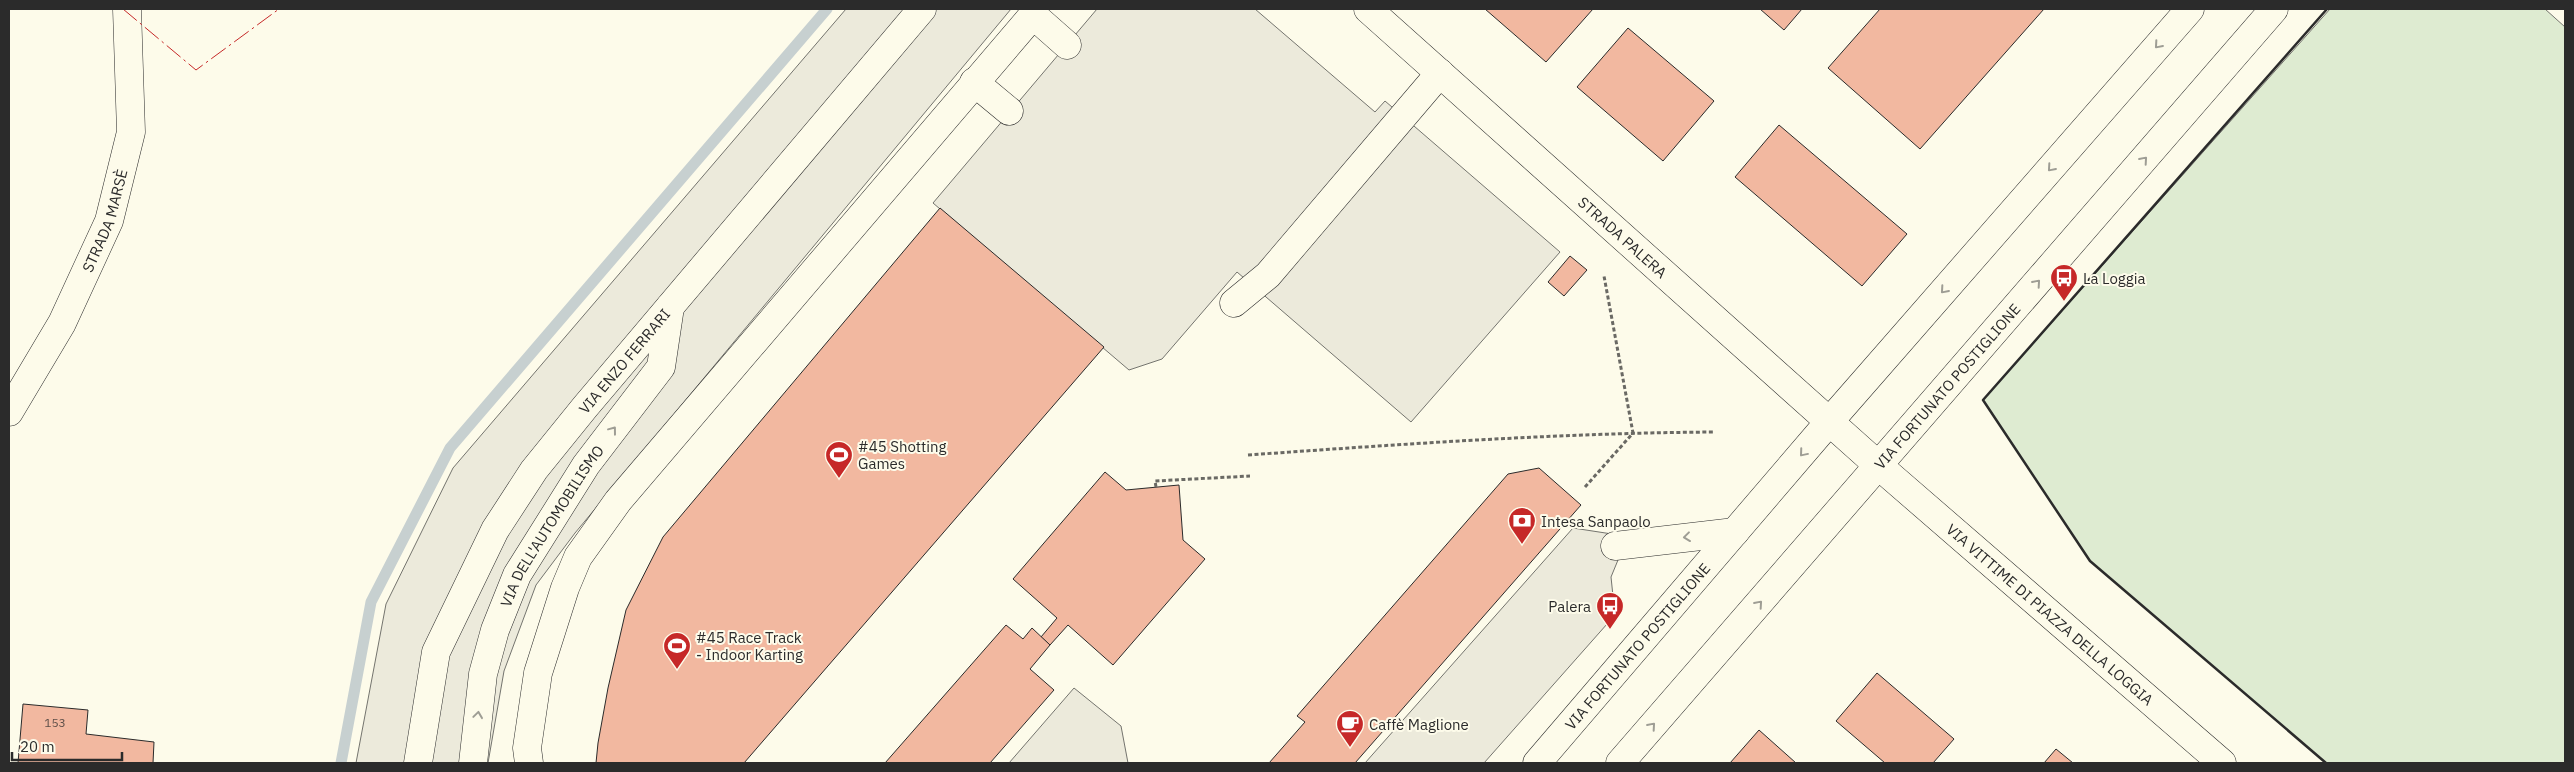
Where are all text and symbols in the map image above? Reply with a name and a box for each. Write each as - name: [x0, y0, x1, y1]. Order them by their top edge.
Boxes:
- one-way arrow: [2155, 40, 2164, 49]
- one-way arrow: [2138, 156, 2147, 165]
- one-way arrow: [2048, 162, 2057, 171]
- street label: STRADA MARSÈ: [77, 167, 131, 275]
- street label: STRADA PALERA: [1574, 192, 1672, 282]
- bus stop icon: La Loggia: [2049, 263, 2079, 302]
- place label: La Loggia: [2083, 269, 2145, 288]
- one-way arrow: [2031, 279, 2040, 288]
- one-way arrow: [1941, 285, 1950, 294]
- street label: VIA FORTUNATO POSTIGLIONE: [1870, 299, 2024, 473]
- street label: VIA ENZO FERRARI: [574, 304, 674, 417]
- one-way arrow: [608, 427, 616, 436]
- place label: #45 Shotting Games: [858, 437, 947, 473]
- sports icon: #45 Shotting Games: [824, 440, 854, 479]
- street label: VIA DELL'AUTOMOBILISMO: [496, 441, 607, 610]
- one-way arrow: [1800, 447, 1809, 456]
- bank icon: Intesa Sanpaolo: [1507, 506, 1537, 545]
- place label: Intesa Sanpaolo: [1541, 512, 1651, 531]
- street label: VIA VITTIME DI PIAZZA DELLA LOGGIA: [1943, 519, 2158, 709]
- one-way arrow: [1683, 531, 1691, 542]
- street label: VIA FORTUNATO POSTIGLIONE: [1561, 559, 1714, 733]
- bus stop icon: Palera: [1595, 591, 1625, 630]
- place label: Palera: [1548, 597, 1591, 616]
- one-way arrow: [1753, 601, 1762, 610]
- place label: #45 Race Track - Indoor Karting: [696, 628, 803, 664]
- sports icon: #45 Race Track - Indoor Karting: [662, 631, 692, 670]
- cafe icon: Caffè Maglione: [1335, 709, 1365, 748]
- one-way arrow: [472, 710, 483, 718]
- house number: 153: [44, 715, 66, 730]
- place label: Caffè Maglione: [1369, 715, 1469, 734]
- one-way arrow: [1647, 723, 1656, 732]
- scale bar: [12, 730, 122, 762]
- text: 20 m: [20, 737, 55, 756]

